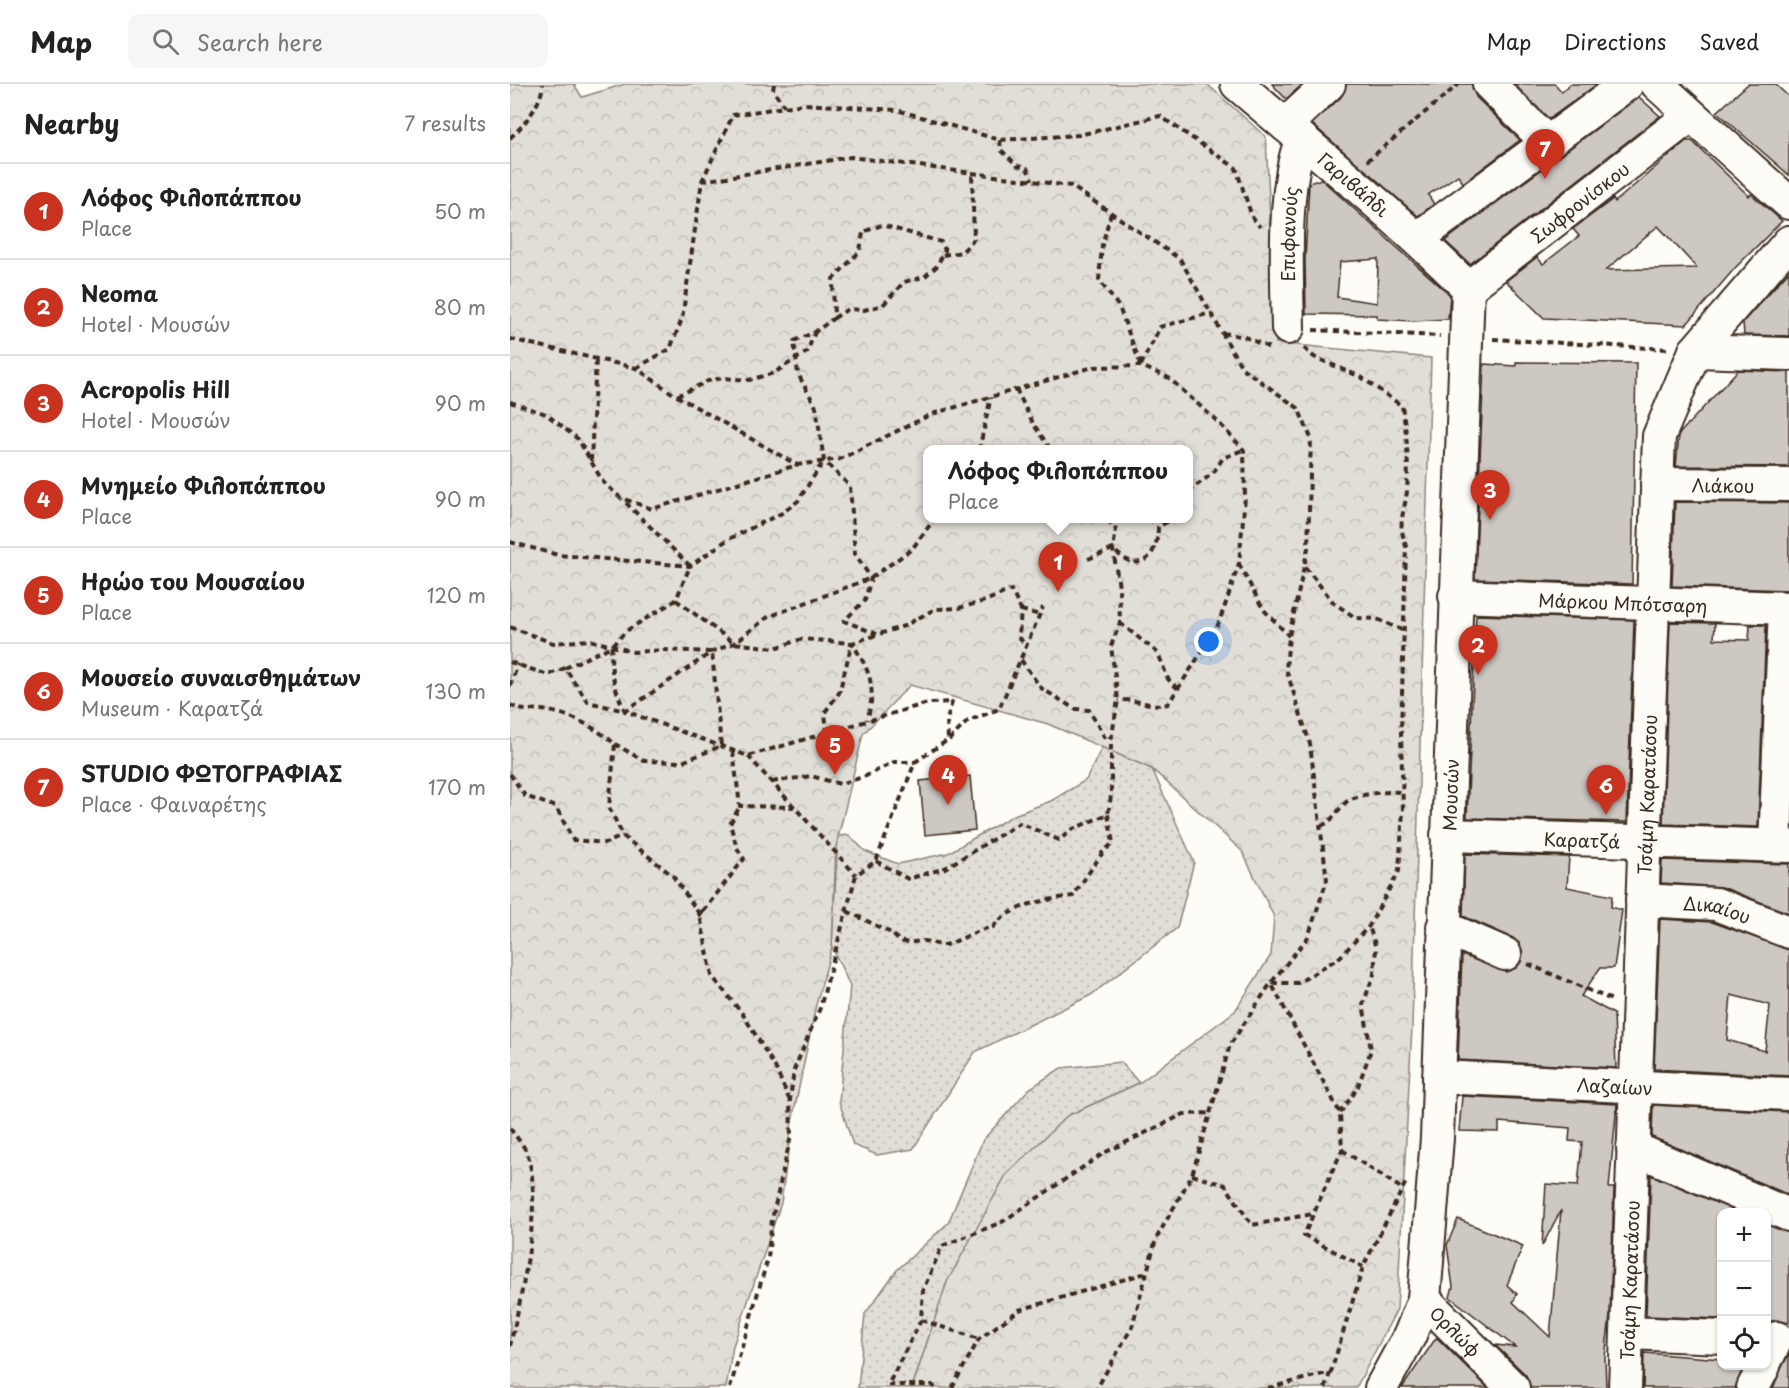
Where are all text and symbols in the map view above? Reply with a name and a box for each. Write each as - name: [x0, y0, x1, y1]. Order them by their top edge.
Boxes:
- search box: [128, 14, 548, 68]
- text: Map: [30, 20, 92, 63]
- icon: search: [149, 25, 182, 58]
- text: Search here: [197, 25, 323, 58]
- text: Map: [1486, 25, 1531, 57]
- text: Directions: [1564, 25, 1666, 57]
- text: Saved: [1699, 25, 1759, 57]
- text: Nearby: [24, 104, 119, 143]
- text: 7 results: [404, 108, 486, 138]
- pin: 7: [1526, 130, 1564, 179]
- street label: Γαριβάλδι: [1313, 145, 1396, 223]
- street label: Σωφρονίσκου: [1524, 155, 1635, 249]
- text: Λόφος Φιλοπάππου: [81, 180, 302, 213]
- street label: Επιφανούς: [1273, 185, 1304, 282]
- text: 1: [39, 196, 48, 226]
- text: 50 m: [434, 196, 486, 226]
- text: Place: [81, 213, 132, 243]
- text: Neoma: [81, 276, 158, 309]
- text: 2: [36, 292, 51, 322]
- text: 80 m: [434, 292, 486, 322]
- text: Hotel · Μουσών: [81, 309, 231, 339]
- text: Acropolis Hill: [81, 372, 230, 405]
- text: 3: [37, 388, 50, 418]
- text: 90 m: [435, 388, 486, 418]
- text: Hotel · Μουσών: [81, 405, 231, 435]
- popup: [923, 445, 1193, 523]
- text: Λόφος Φιλοπάππου: [948, 453, 1168, 486]
- text: Μνημείο Φιλοπάππου: [81, 468, 326, 501]
- pin: 3: [1470, 470, 1510, 520]
- street label: Λιάκου: [1692, 471, 1754, 498]
- text: 4: [37, 484, 50, 514]
- text: 90 m: [435, 484, 486, 514]
- text: Place: [948, 486, 999, 516]
- text: Place: [81, 501, 132, 531]
- pin: 1: [1038, 542, 1078, 592]
- text: Ηρώο του Μουσαίου: [81, 564, 305, 597]
- text: 5: [37, 580, 50, 610]
- text: 120 m: [427, 580, 486, 610]
- street label: Μάρκου Μπότσαρη: [1538, 586, 1708, 619]
- text: Place: [81, 597, 132, 627]
- pin: 2: [1458, 626, 1498, 675]
- your location: [1194, 627, 1223, 656]
- text: Μουσείο συναισθημάτων: [81, 660, 361, 693]
- text: 6: [36, 676, 51, 706]
- text: 130 m: [426, 676, 486, 706]
- text: Museum · Καρατζά: [81, 693, 263, 723]
- street label: Τσάμη Καρατάσου: [1630, 714, 1663, 875]
- pin: 5: [816, 726, 854, 775]
- text: STUDIO ΦΩΤΟΓΡΑΦΙΑΣ: [81, 756, 342, 789]
- pin: 4: [928, 756, 968, 805]
- street label: Μουσών: [1435, 758, 1464, 831]
- pin: 6: [1586, 766, 1626, 815]
- text: 7: [38, 772, 49, 802]
- text: 170 m: [428, 772, 486, 802]
- text: Place · Φαιναρέτης: [81, 789, 267, 819]
- street label: Καρατζά: [1543, 825, 1621, 854]
- street label: Δικαίου: [1683, 889, 1755, 930]
- street label: Λαζαίων: [1576, 1070, 1653, 1101]
- street label: Τσάμη Καρατάσου: [1613, 1200, 1645, 1361]
- map controls: [1717, 1208, 1771, 1370]
- button: +: [1717, 1208, 1771, 1262]
- button: −: [1717, 1262, 1771, 1316]
- street label: Ορλώφ: [1424, 1299, 1487, 1362]
- button: locate: [1717, 1316, 1771, 1370]

